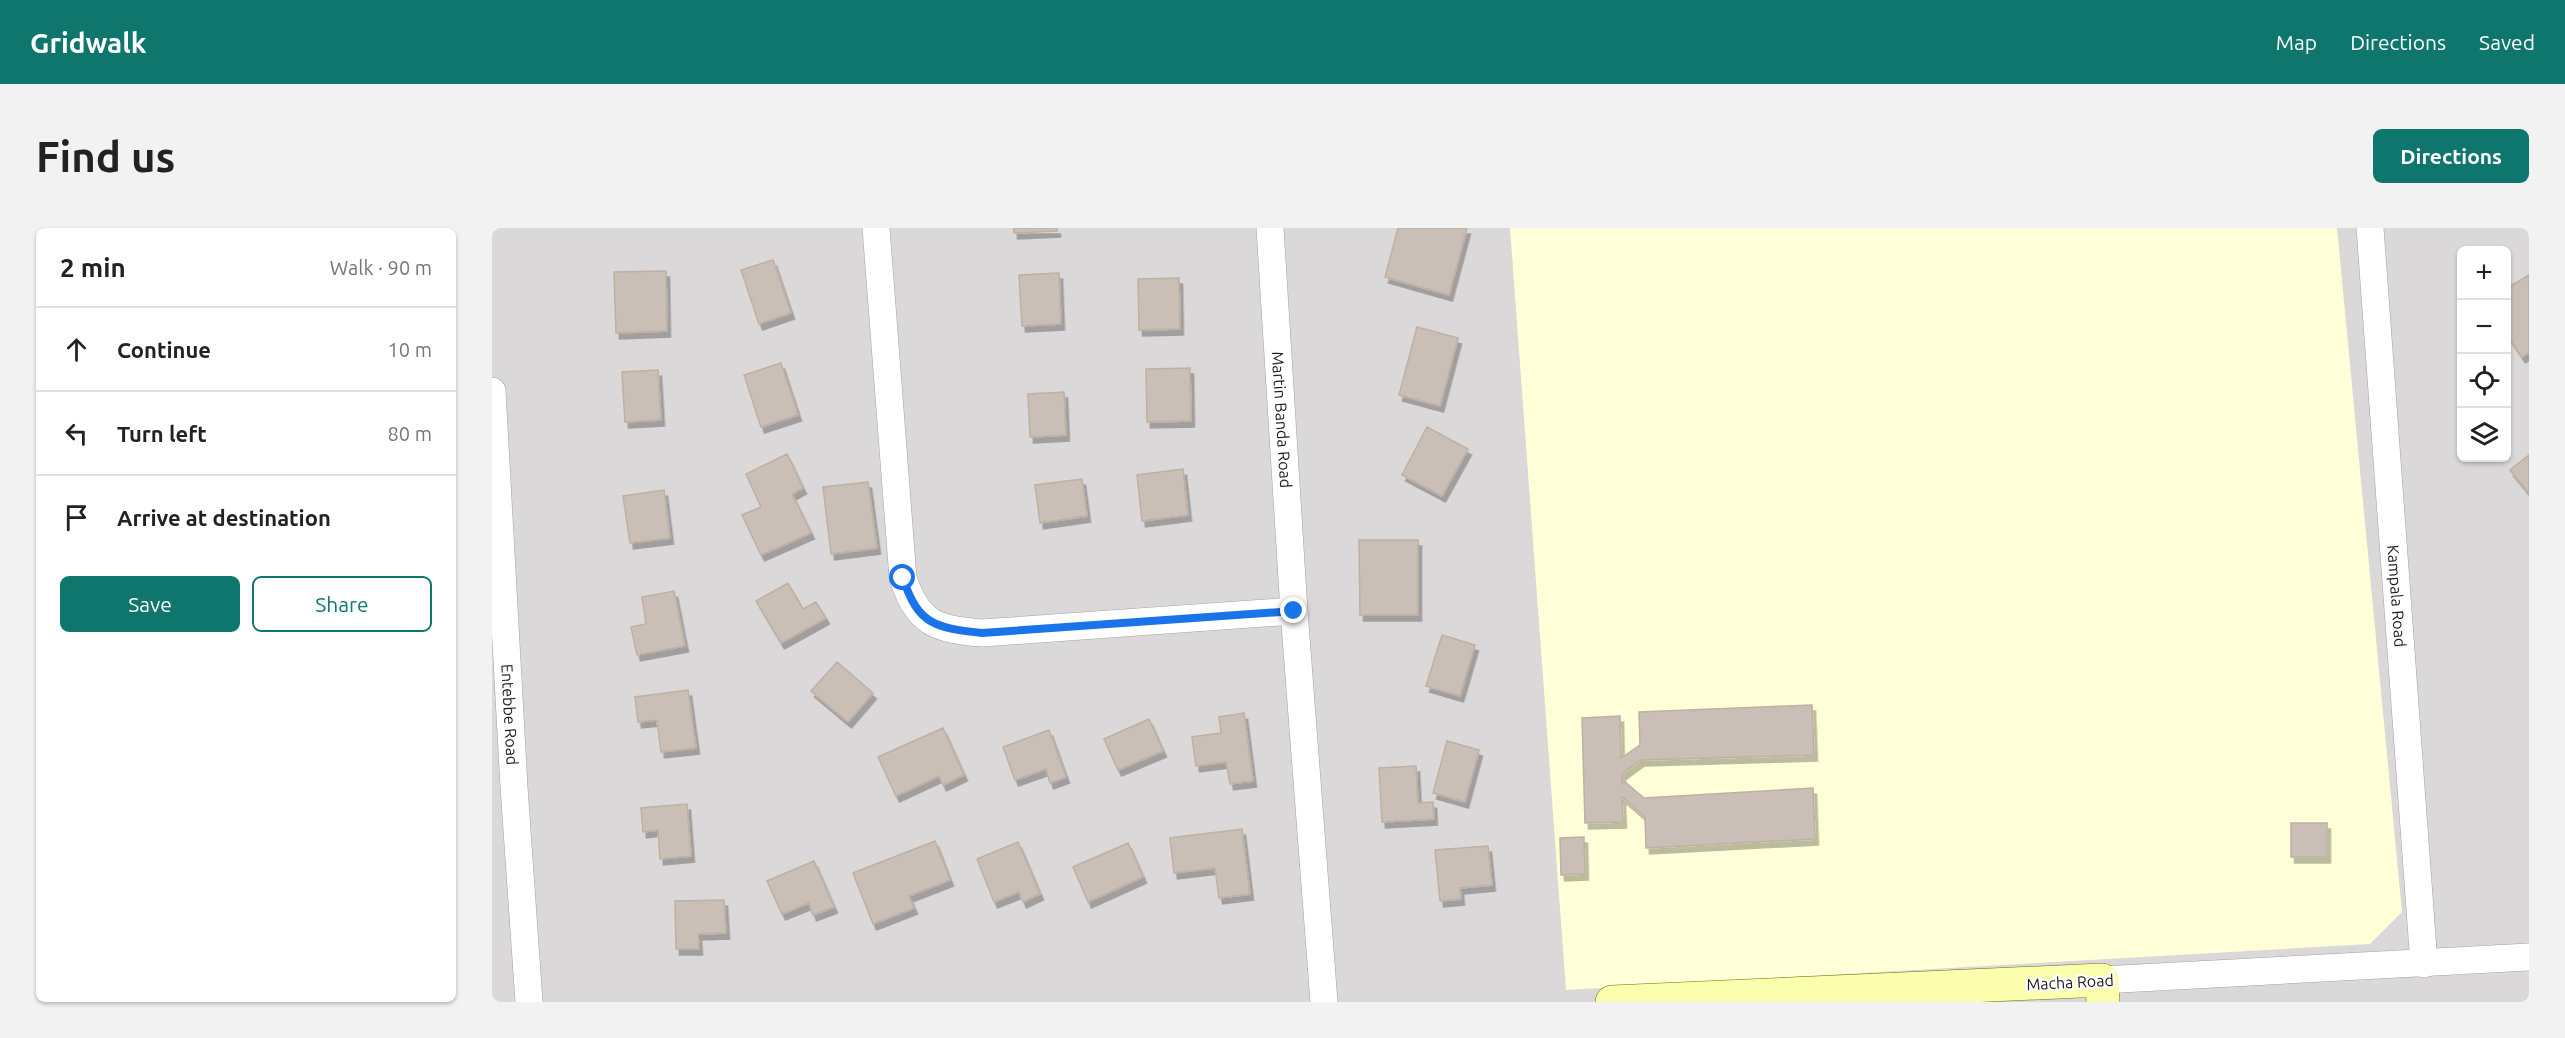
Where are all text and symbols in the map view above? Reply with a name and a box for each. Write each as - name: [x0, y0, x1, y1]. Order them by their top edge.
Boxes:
- text: Gridwalk: [30, 27, 147, 58]
- text: Map: [2276, 30, 2317, 54]
- text: Directions: [2350, 30, 2446, 54]
- text: Saved: [2479, 30, 2535, 54]
- button: Directions: [2373, 129, 2529, 183]
- text: Find us: [36, 133, 175, 180]
- map controls: [2457, 246, 2511, 462]
- button: +: [2457, 246, 2511, 300]
- text: 2 min: [60, 253, 126, 282]
- text: Walk · 90 m: [330, 256, 432, 279]
- button: −: [2457, 300, 2511, 354]
- icon: ahead: [60, 333, 93, 366]
- text: Continue: [117, 337, 211, 362]
- text: 10 m: [388, 338, 432, 361]
- street label: Martin Banda Road: [1269, 351, 1295, 489]
- button: locate: [2457, 354, 2511, 408]
- button: layers: [2457, 408, 2511, 462]
- icon: left: [60, 417, 93, 450]
- text: Turn left: [117, 421, 207, 446]
- text: 80 m: [388, 422, 432, 445]
- icon: arrive: [60, 501, 93, 534]
- text: Arrive at destination: [117, 505, 331, 530]
- street label: Kampala Road: [2384, 544, 2410, 648]
- route start: [889, 564, 915, 590]
- button: Save: [60, 576, 240, 632]
- button: Share: [252, 576, 432, 632]
- route end: [1280, 597, 1306, 623]
- street label: Entebbe Road: [498, 663, 522, 766]
- street label: Macha Road: [2026, 971, 2114, 993]

